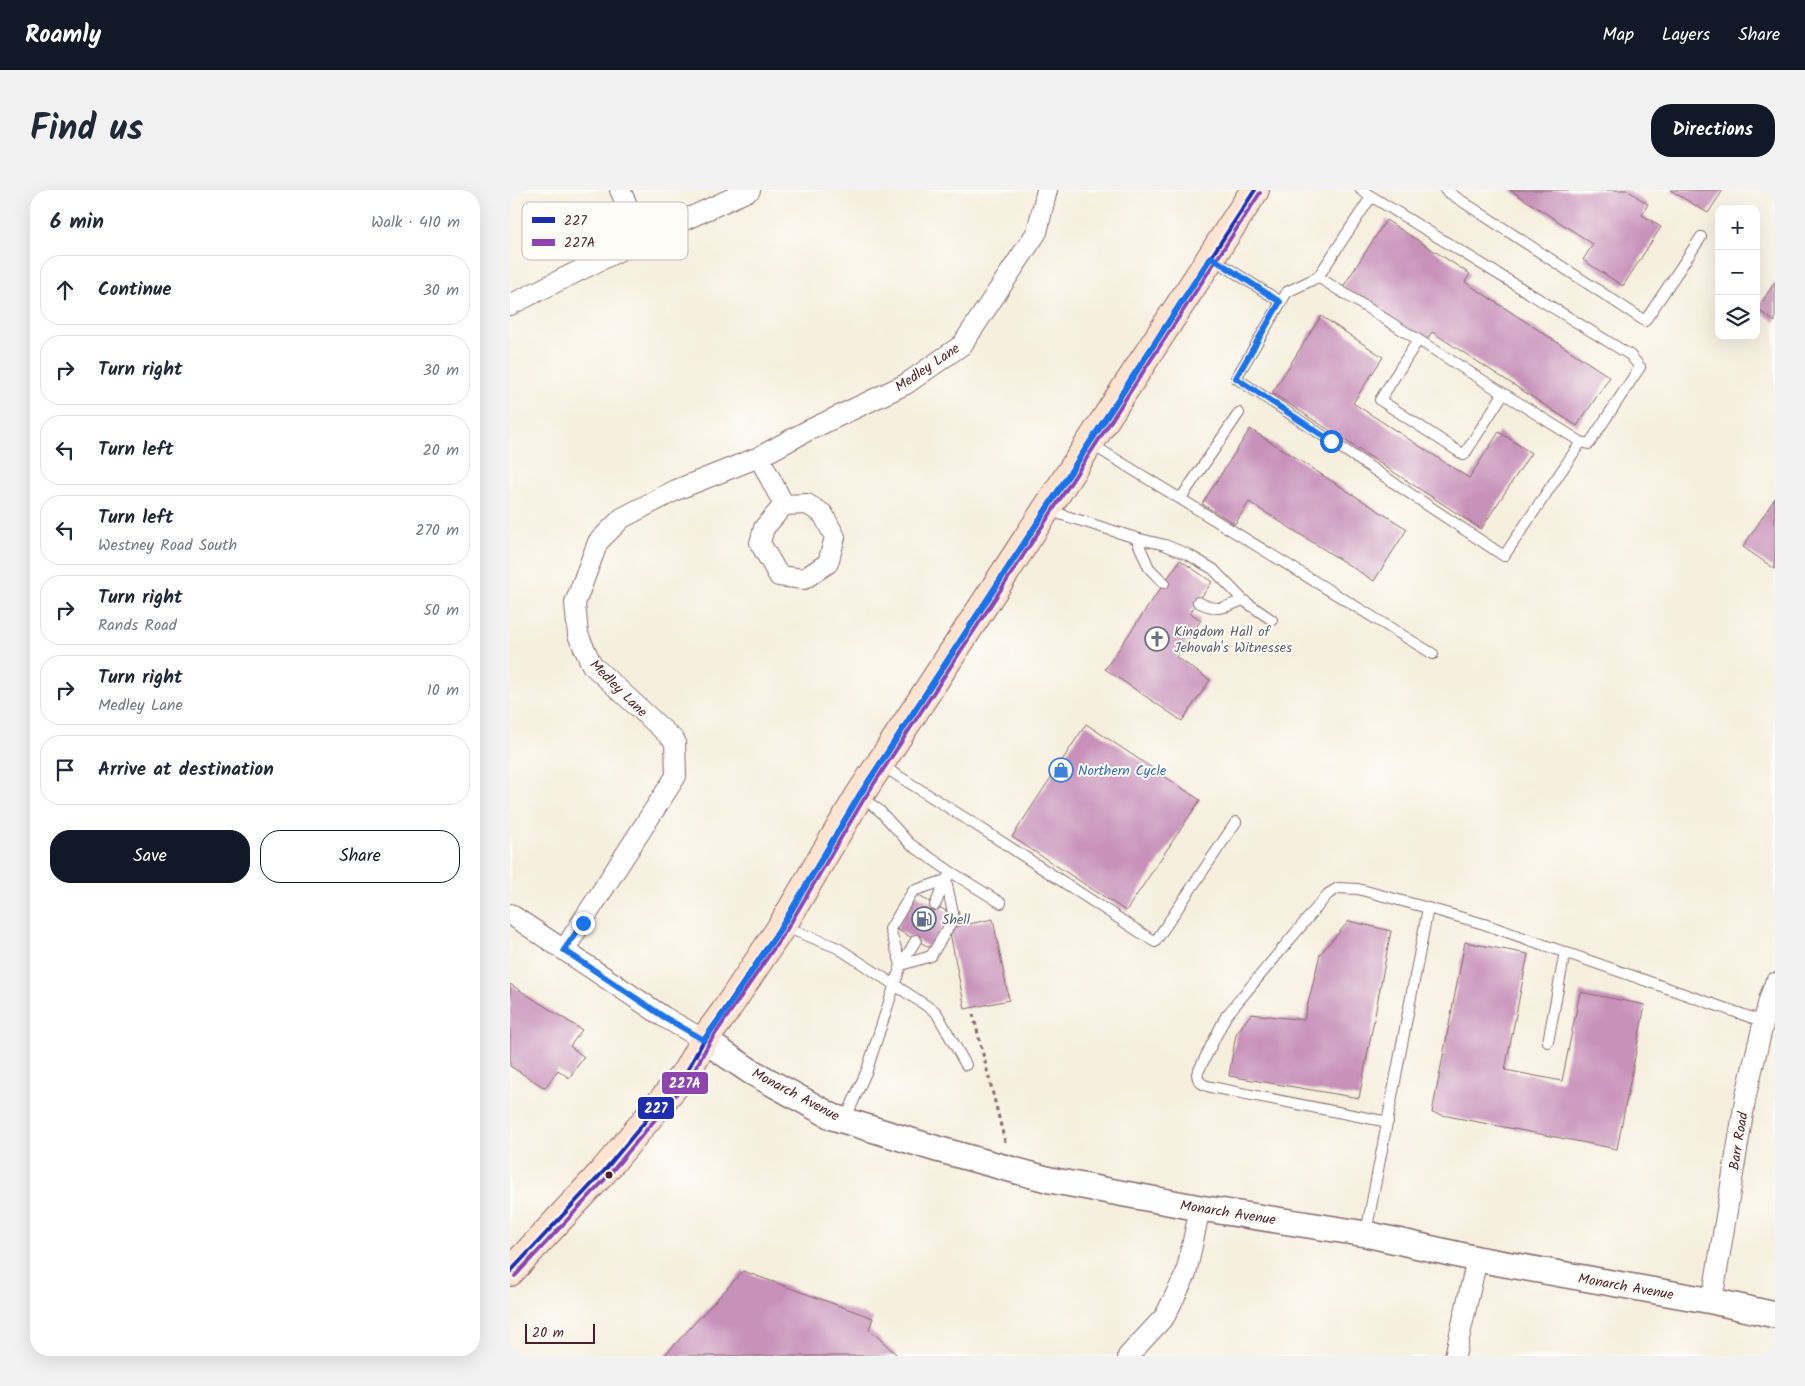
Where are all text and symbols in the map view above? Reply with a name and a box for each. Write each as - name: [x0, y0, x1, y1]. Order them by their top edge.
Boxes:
- text: Roamly: [25, 16, 101, 55]
- text: Map: [1603, 21, 1634, 50]
- text: Layers: [1662, 21, 1710, 50]
- text: Share: [1738, 21, 1780, 50]
- text: Find us: [30, 102, 143, 158]
- button: Directions: [1651, 104, 1775, 157]
- legend: [522, 202, 688, 260]
- map controls: [1715, 205, 1760, 340]
- button: +: [1715, 205, 1760, 250]
- text: 6 min: [50, 206, 104, 239]
- text: Walk · 410 m: [371, 210, 460, 235]
- text: 227: [564, 210, 587, 232]
- text: 227A: [564, 232, 595, 254]
- button: −: [1715, 250, 1760, 295]
- text: Continue: [98, 275, 171, 305]
- icon: ahead: [51, 276, 79, 304]
- text: 30 m: [423, 278, 459, 303]
- button: layers: [1715, 295, 1760, 340]
- street label: Medley Lane: [891, 338, 965, 398]
- text: Turn right: [98, 355, 183, 385]
- icon: right: [51, 356, 79, 384]
- text: 30 m: [423, 358, 459, 383]
- route start: [1320, 430, 1343, 453]
- text: Turn left: [98, 435, 173, 465]
- icon: left: [51, 436, 79, 464]
- text: 20 m: [423, 438, 459, 463]
- text: Turn left: [98, 503, 173, 533]
- icon: left: [51, 516, 79, 544]
- text: 270 m: [415, 518, 459, 543]
- text: Westney Road South: [98, 533, 237, 558]
- text: Turn right: [98, 583, 183, 613]
- icon: right: [51, 596, 79, 624]
- text: 50 m: [423, 598, 459, 623]
- text: Rands Road: [98, 613, 177, 638]
- place label: Kingdom Hall of Jehovah's Witnesses: [1174, 621, 1292, 659]
- church icon: Kingdom Hall of Jehovah's Witnesses: [1144, 626, 1170, 652]
- street label: Medley Lane: [584, 655, 653, 723]
- text: Turn right: [98, 663, 183, 693]
- icon: right: [51, 676, 79, 704]
- text: 10 m: [427, 678, 459, 703]
- text: Medley Lane: [98, 693, 183, 718]
- text: Arrive at destination: [98, 755, 274, 785]
- icon: arrive: [51, 756, 79, 784]
- shop icon: Northern Cycle: [1048, 757, 1074, 783]
- place label: Northern Cycle: [1078, 760, 1167, 782]
- button: Save: [50, 830, 250, 883]
- button: Share: [260, 830, 460, 883]
- fuel station icon: Shell: [911, 906, 937, 932]
- place label: Shell: [942, 909, 971, 931]
- route end: [572, 912, 595, 935]
- street label: Monarch Avenue: [748, 1062, 844, 1128]
- line badge: 227A: [661, 1071, 709, 1095]
- text: 227A: [669, 1073, 701, 1095]
- line badge: 227: [637, 1096, 675, 1120]
- text: 227: [645, 1098, 668, 1120]
- street label: Barr Road: [1724, 1110, 1755, 1172]
- unlabelled marker: [604, 1170, 614, 1180]
- street label: Monarch Avenue: [1178, 1195, 1278, 1232]
- street label: Monarch Avenue: [1576, 1268, 1676, 1306]
- scale bar: [525, 1321, 595, 1344]
- text: 20 m: [532, 1322, 564, 1344]

